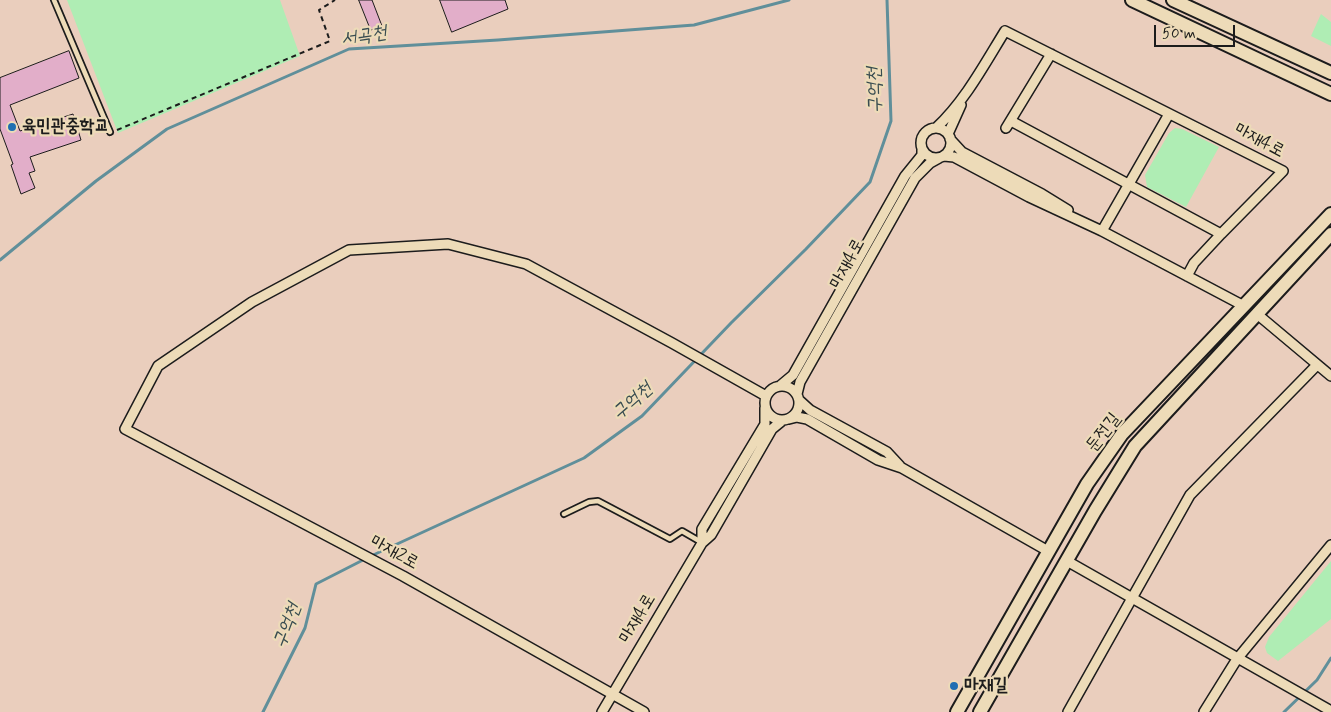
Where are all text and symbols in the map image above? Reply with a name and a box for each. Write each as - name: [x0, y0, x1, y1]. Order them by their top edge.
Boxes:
- scale bar: [1156, 15, 1237, 47]
- water label: 서곡천: [340, 22, 388, 52]
- text: 50 m: [1162, 24, 1196, 44]
- water label: 구억천: [864, 67, 888, 113]
- place label: 육민관중학교: [22, 116, 109, 138]
- street label: 마재4로: [1230, 119, 1288, 163]
- marker: 육민관중학교: [6, 121, 18, 133]
- street label: 마재4로: [825, 235, 871, 293]
- water label: 구억천: [608, 378, 658, 426]
- street label: 둔전길: [1082, 409, 1126, 457]
- street label: 마재2로: [366, 531, 422, 575]
- street label: 마재4로: [615, 590, 661, 648]
- water label: 구억천: [269, 601, 307, 651]
- place label: 마재길: [964, 675, 1007, 697]
- marker: 마재길: [948, 680, 960, 692]

